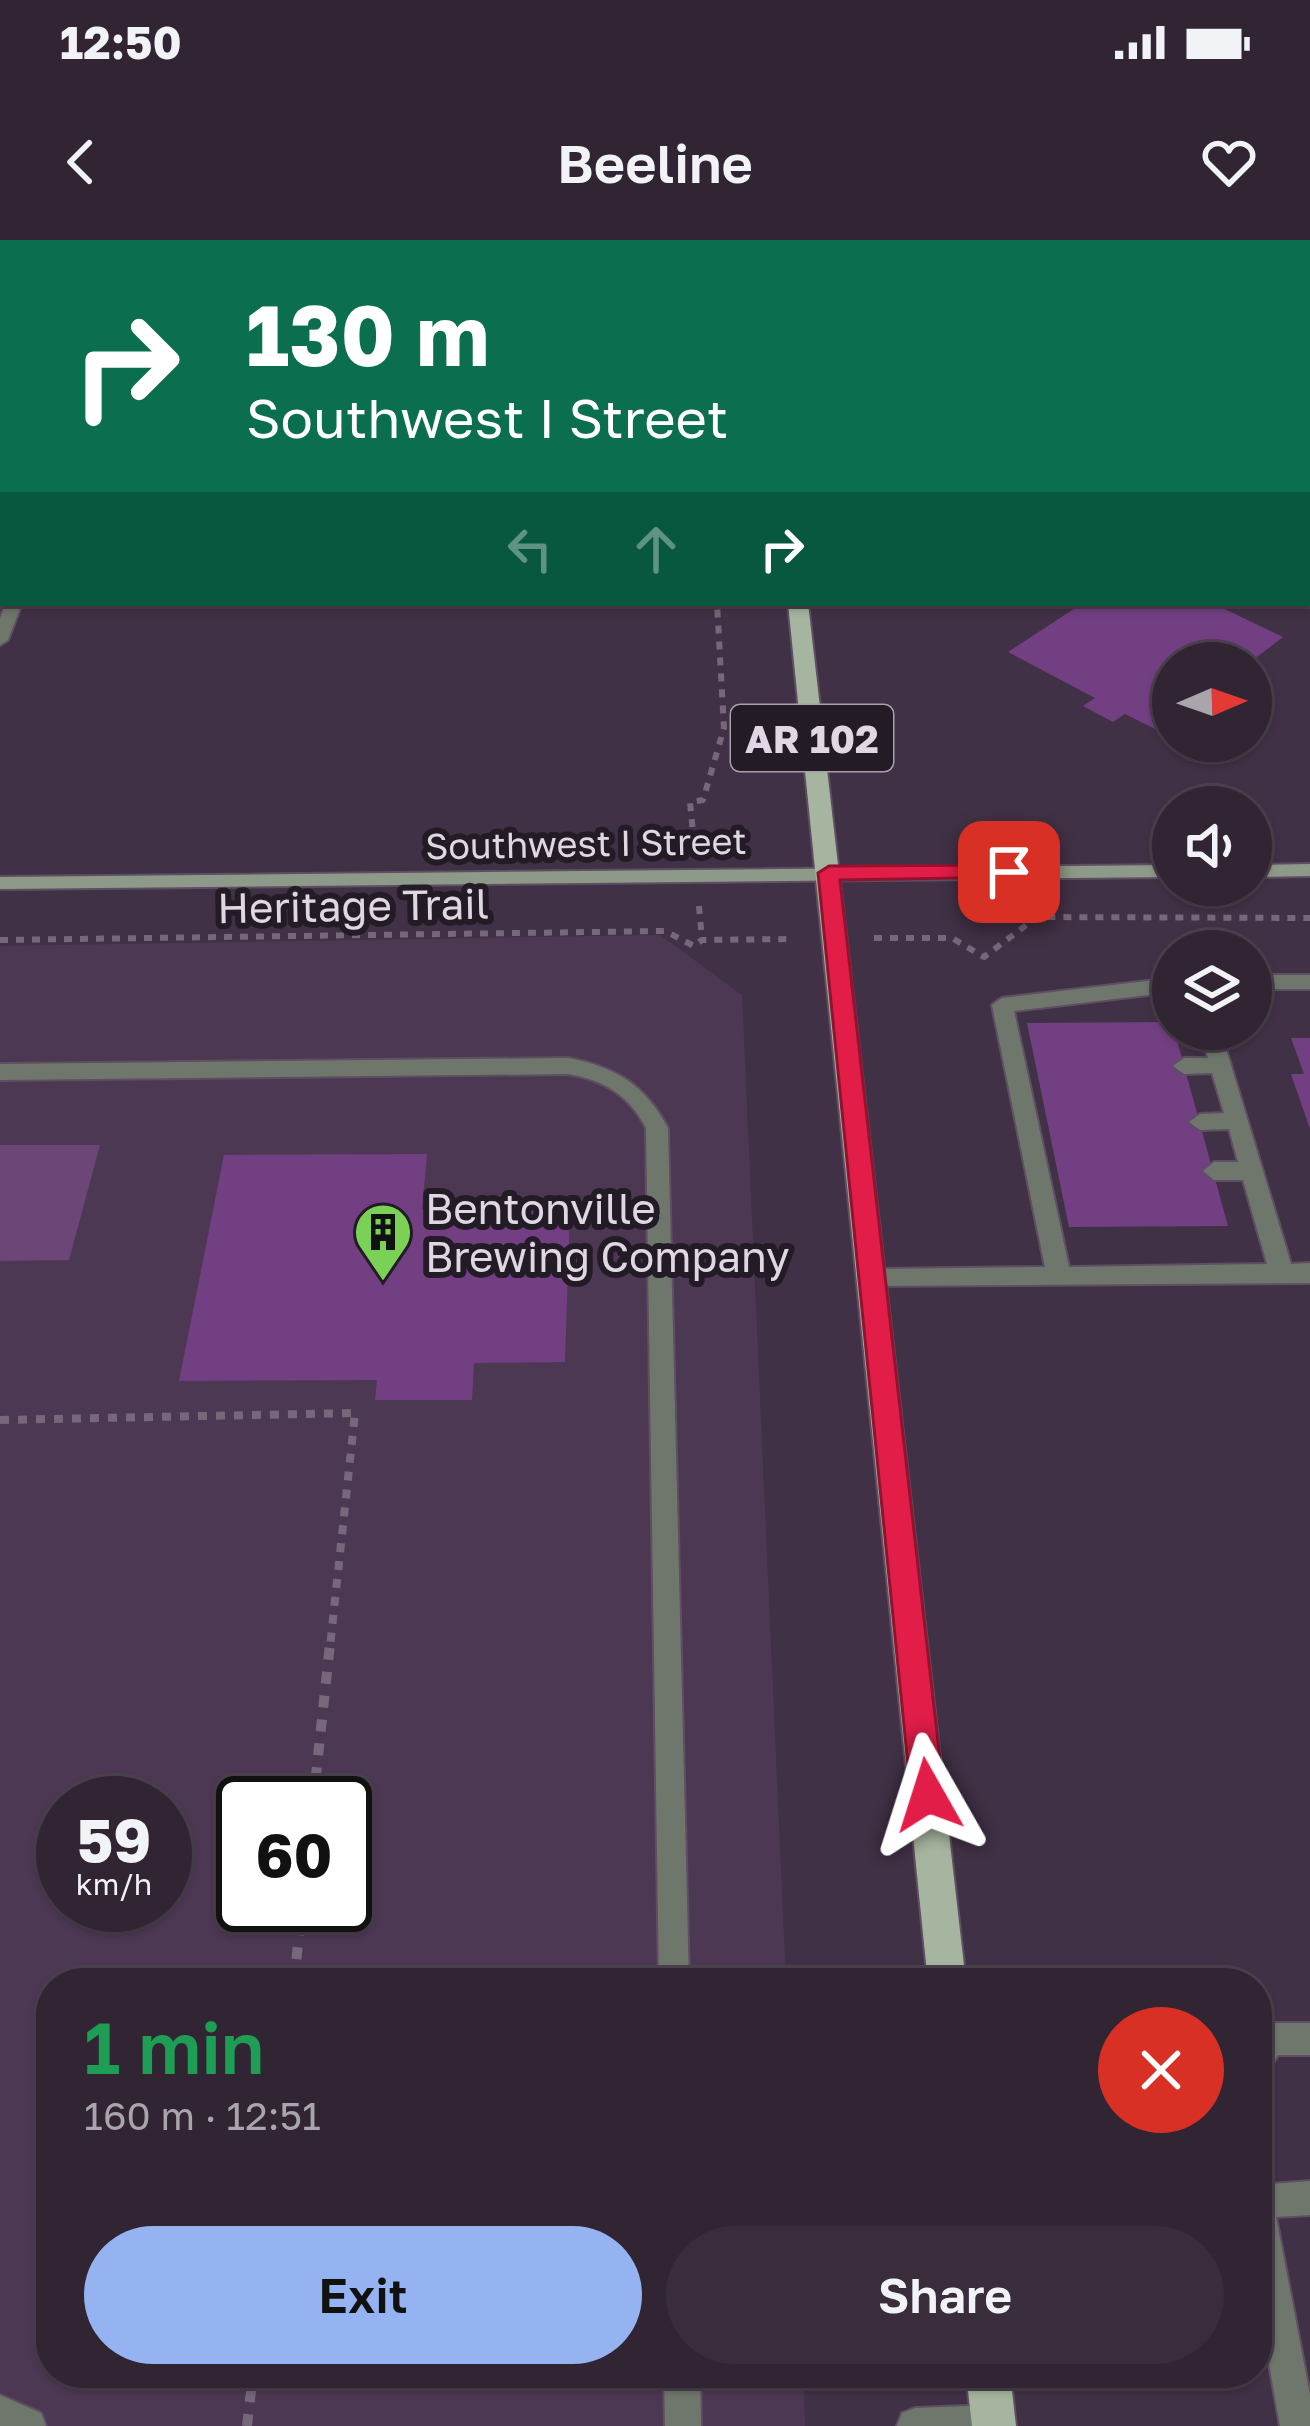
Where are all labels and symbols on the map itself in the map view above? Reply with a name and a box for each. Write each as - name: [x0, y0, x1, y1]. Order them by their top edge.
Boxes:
- north arrow: [1152, 642, 1272, 762]
- road number: AR 102: [731, 705, 893, 771]
- street label: Southwest I Street: [425, 819, 747, 867]
- pin: [958, 821, 1060, 923]
- street label: Heritage Trail: [217, 878, 489, 932]
- place label: Bentonville Brewing Company: [425, 1183, 789, 1281]
- building icon: Bentonville Brewing Company: [352, 1201, 414, 1283]
- position arrow: [865, 1732, 991, 1858]
- speed limit sign: 60: [216, 1776, 372, 1932]

